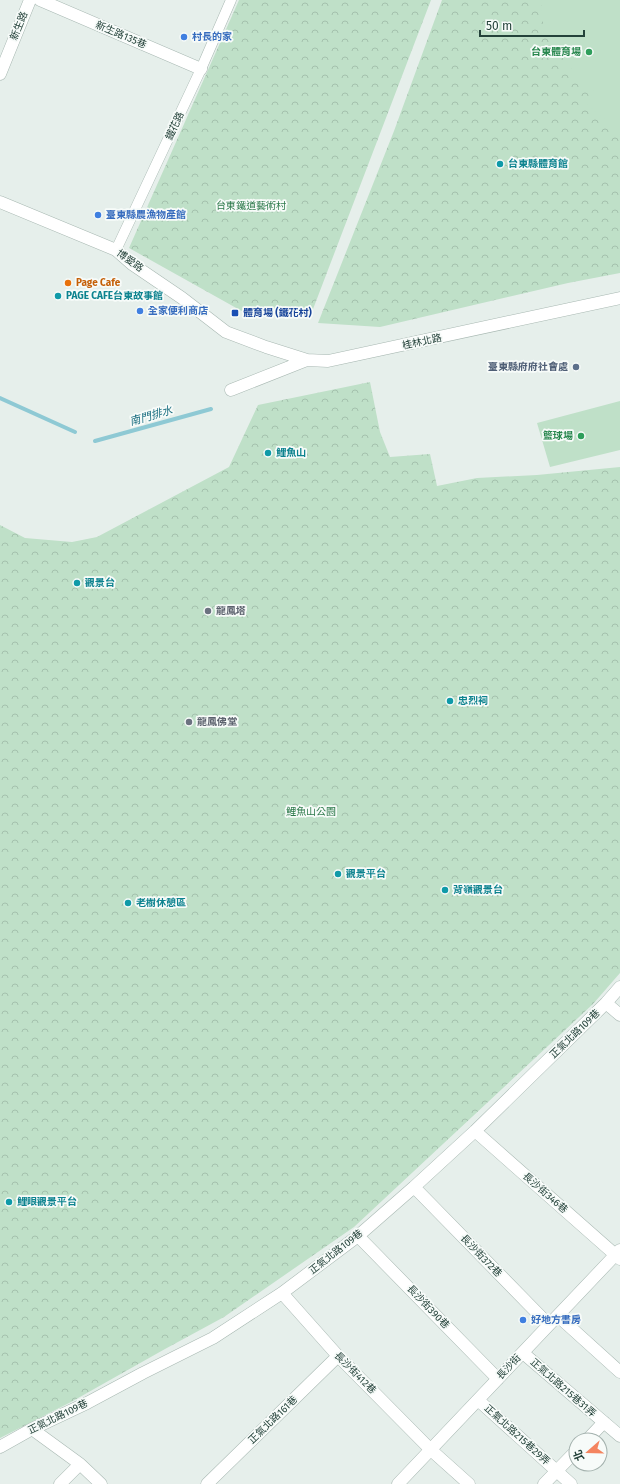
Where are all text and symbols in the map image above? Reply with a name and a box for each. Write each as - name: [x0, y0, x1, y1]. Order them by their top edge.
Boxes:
- street label: 新生路: [8, 10, 30, 42]
- scale bar: [480, 12, 584, 38]
- street label: 新生路135巷: [94, 19, 148, 51]
- text: 50 m: [486, 19, 512, 33]
- place label: 村長的家: [192, 31, 232, 43]
- marker: 村長的家: [179, 32, 189, 42]
- place label: 台東體育場: [531, 46, 581, 58]
- marker: 台東體育場: [584, 47, 594, 57]
- street label: 鐵花路: [163, 110, 187, 142]
- place label: 台東縣體育館: [508, 158, 568, 170]
- marker: 台東縣體育館: [495, 159, 505, 169]
- park label: 台東鐵道藝術村: [216, 200, 286, 212]
- place label: 臺東縣農漁物產館: [106, 209, 186, 221]
- marker: 臺東縣農漁物產館: [93, 210, 103, 220]
- street label: 博愛路: [114, 247, 146, 275]
- place label: Page Cafe: [76, 277, 121, 289]
- marker: Page Cafe: [63, 278, 73, 288]
- place label: PAGE CAFE台東故事館: [66, 290, 163, 302]
- marker: PAGE CAFE台東故事館: [53, 291, 63, 301]
- place label: 全家便利商店: [148, 305, 208, 317]
- marker: 全家便利商店: [135, 306, 145, 316]
- place label: 體育場 (鐵花村): [243, 306, 313, 319]
- marker: 體育場 (鐵花村): [230, 308, 240, 318]
- street label: 桂林北路: [401, 332, 443, 352]
- place label: 臺東縣府府社會處: [488, 361, 568, 373]
- marker: 臺東縣府府社會處: [571, 362, 581, 372]
- water label: 南門排水: [128, 403, 175, 428]
- place label: 籃球場: [543, 430, 573, 442]
- marker: 籃球場: [576, 431, 586, 441]
- place label: 鯉魚山: [276, 447, 306, 459]
- marker: 鯉魚山: [263, 448, 273, 458]
- place label: 觀景台: [85, 577, 115, 589]
- marker: 觀景台: [72, 578, 82, 588]
- place label: 龍鳳塔: [216, 605, 246, 617]
- marker: 龍鳳塔: [203, 606, 213, 616]
- place label: 忠烈祠: [458, 695, 488, 707]
- marker: 忠烈祠: [445, 696, 455, 706]
- place label: 龍鳳佛堂: [197, 716, 237, 728]
- marker: 龍鳳佛堂: [184, 717, 194, 727]
- park label: 鯉魚山公園: [286, 806, 336, 818]
- place label: 觀景平台: [346, 868, 386, 880]
- marker: 觀景平台: [333, 869, 343, 879]
- place label: 背嶺觀景台: [453, 884, 503, 896]
- marker: 背嶺觀景台: [440, 885, 450, 895]
- place label: 老樹休憩區: [136, 897, 186, 909]
- marker: 老樹休憩區: [123, 898, 133, 908]
- street label: 正氣北路109巷: [547, 1007, 603, 1061]
- street label: 長沙街346巷: [520, 1170, 570, 1216]
- place label: 鯉眼觀景平台: [17, 1196, 77, 1208]
- marker: 鯉眼觀景平台: [4, 1197, 14, 1207]
- street label: 正氣北路109巷: [307, 1227, 365, 1277]
- street label: 長沙街372巷: [458, 1232, 504, 1280]
- street label: 長沙街390巷: [404, 1283, 452, 1331]
- place label: 好地方書房: [531, 1314, 581, 1326]
- marker: 好地方書房: [518, 1315, 528, 1325]
- street label: 長沙街412巷: [332, 1350, 378, 1396]
- street label: 長沙街: [494, 1352, 524, 1382]
- street label: 正氣北路215巷31弄: [528, 1356, 598, 1420]
- street label: 正氣北路161巷: [246, 1394, 300, 1446]
- street label: 正氣北路109巷: [26, 1397, 90, 1437]
- street label: 正氣北路215巷29弄: [482, 1402, 552, 1468]
- north arrow: [568, 1432, 608, 1472]
- text: 北: [571, 1448, 587, 1463]

